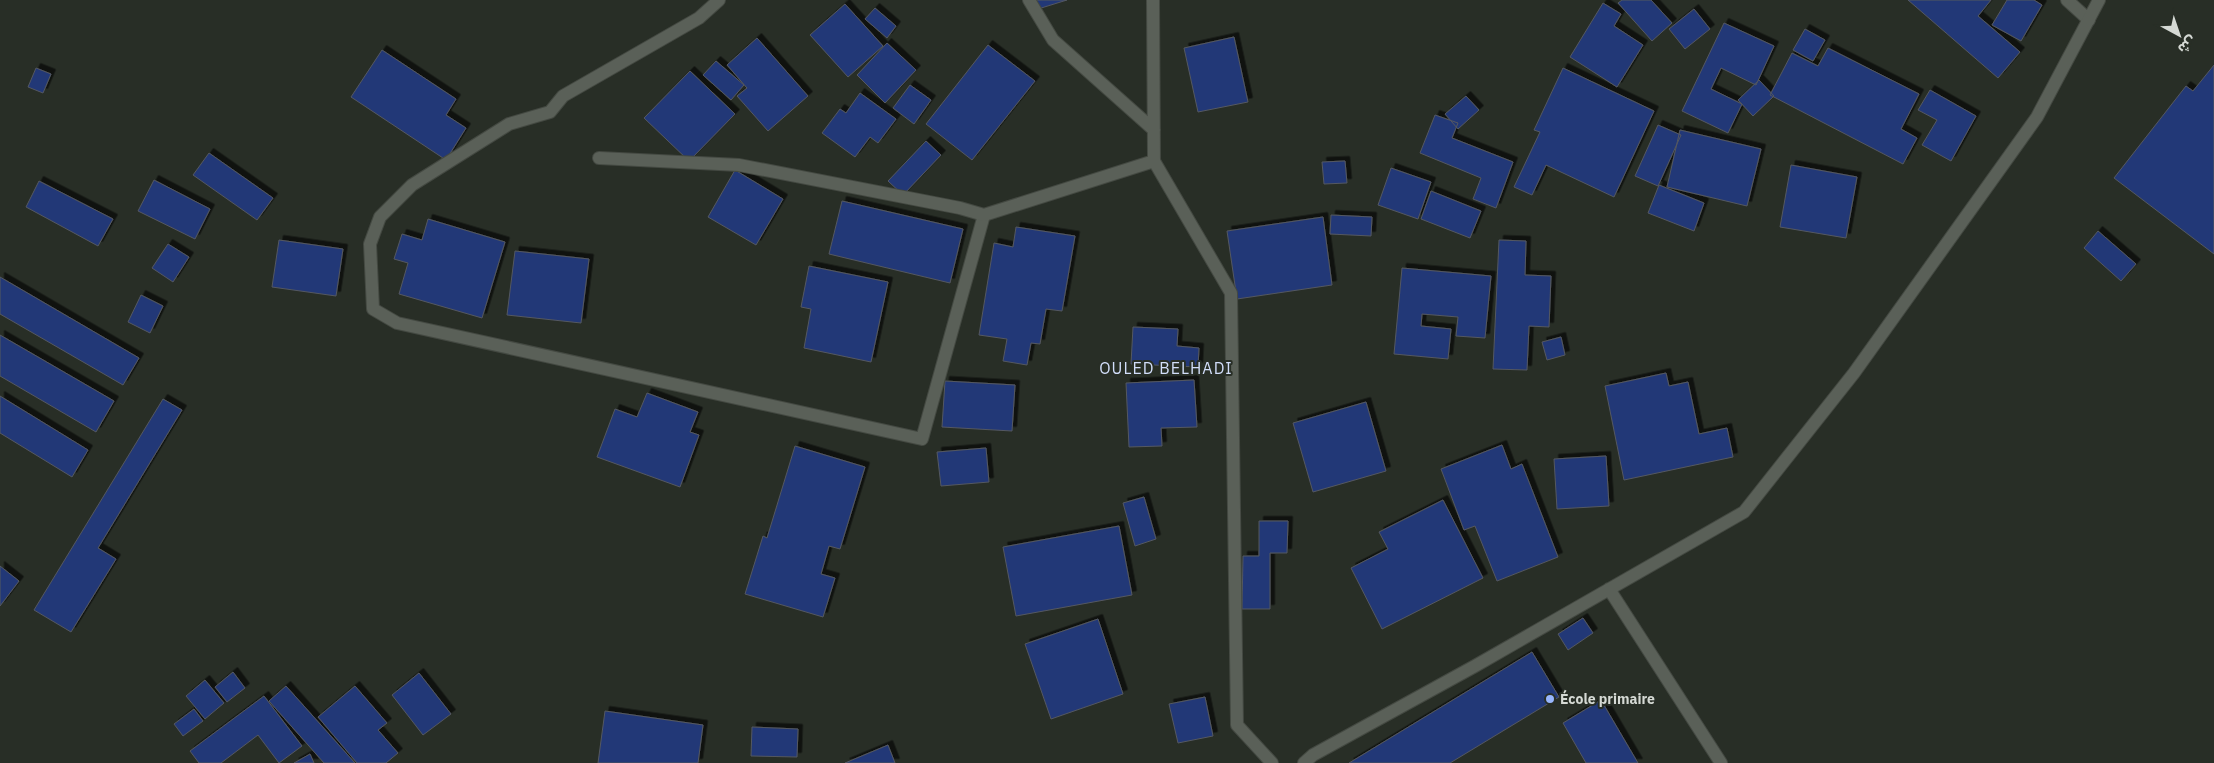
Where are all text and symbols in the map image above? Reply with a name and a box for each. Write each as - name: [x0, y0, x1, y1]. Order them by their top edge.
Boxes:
- north arrow: [2154, 10, 2204, 60]
- text: ش: [2174, 32, 2200, 58]
- district label: OULED BELHADI: [1099, 358, 1233, 378]
- place label: École primaire: [1560, 689, 1655, 708]
- marker: École primaire: [1544, 693, 1556, 705]

